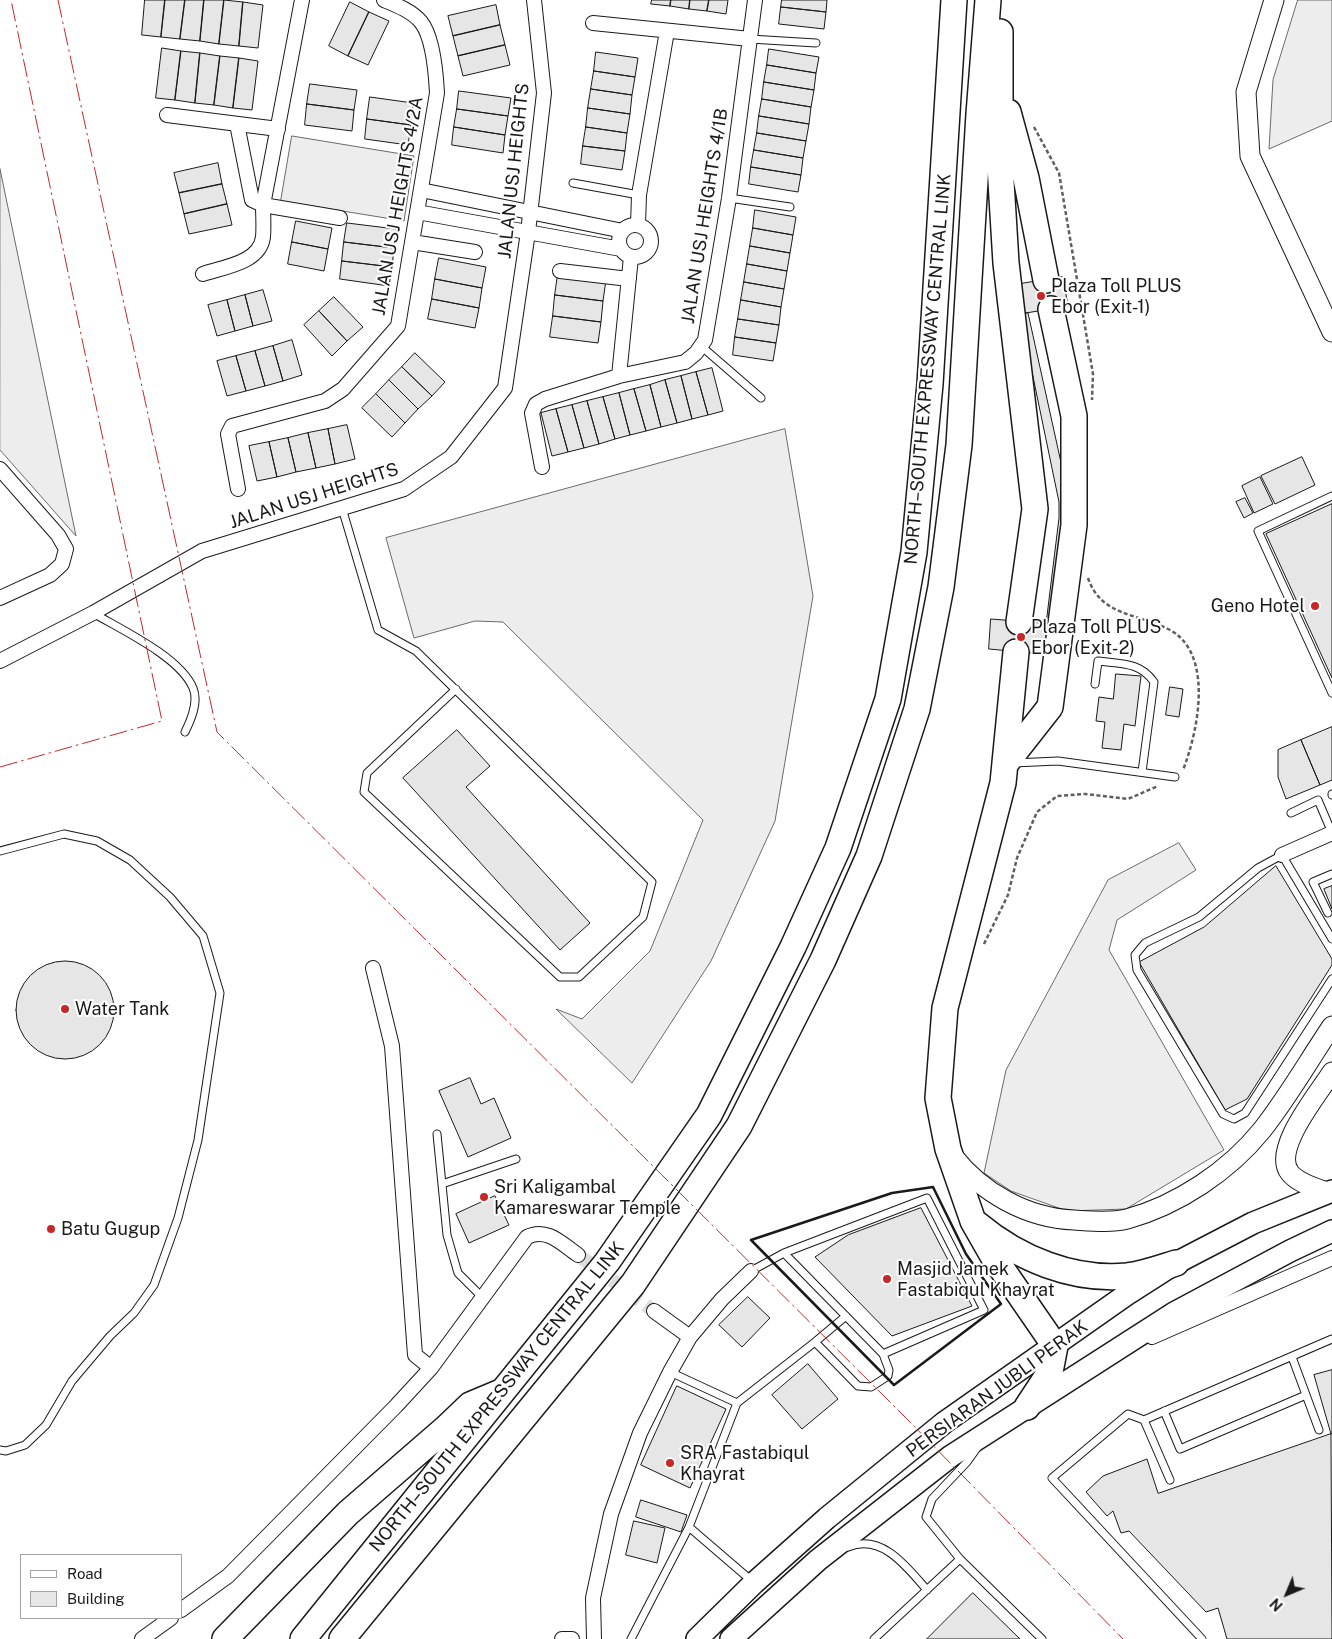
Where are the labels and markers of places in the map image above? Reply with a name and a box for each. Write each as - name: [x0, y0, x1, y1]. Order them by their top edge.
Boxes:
- place label: Plaza Toll PLUS Ebor (Exit-1): [1051, 275, 1182, 318]
- marker: Plaza Toll PLUS Ebor (Exit-1): [1035, 290, 1047, 302]
- place label: Geno Hotel: [1211, 595, 1305, 617]
- marker: Geno Hotel: [1309, 600, 1321, 612]
- place label: Plaza Toll PLUS Ebor (Exit-2): [1031, 616, 1162, 659]
- marker: Plaza Toll PLUS Ebor (Exit-2): [1015, 631, 1027, 643]
- place label: Water Tank: [75, 998, 169, 1020]
- marker: Water Tank: [59, 1003, 71, 1015]
- place label: Sri Kaligambal Kamareswarar Temple: [494, 1176, 681, 1218]
- marker: Sri Kaligambal Kamareswarar Temple: [478, 1191, 490, 1203]
- place label: Batu Gugup: [61, 1218, 160, 1240]
- marker: Batu Gugup: [45, 1223, 57, 1235]
- place label: Masjid Jamek Fastabiqul Khayrat: [897, 1258, 1055, 1300]
- marker: Masjid Jamek Fastabiqul Khayrat: [881, 1273, 893, 1285]
- place label: SRA Fastabiqul Khayrat: [680, 1442, 810, 1485]
- marker: SRA Fastabiqul Khayrat: [664, 1457, 676, 1469]

